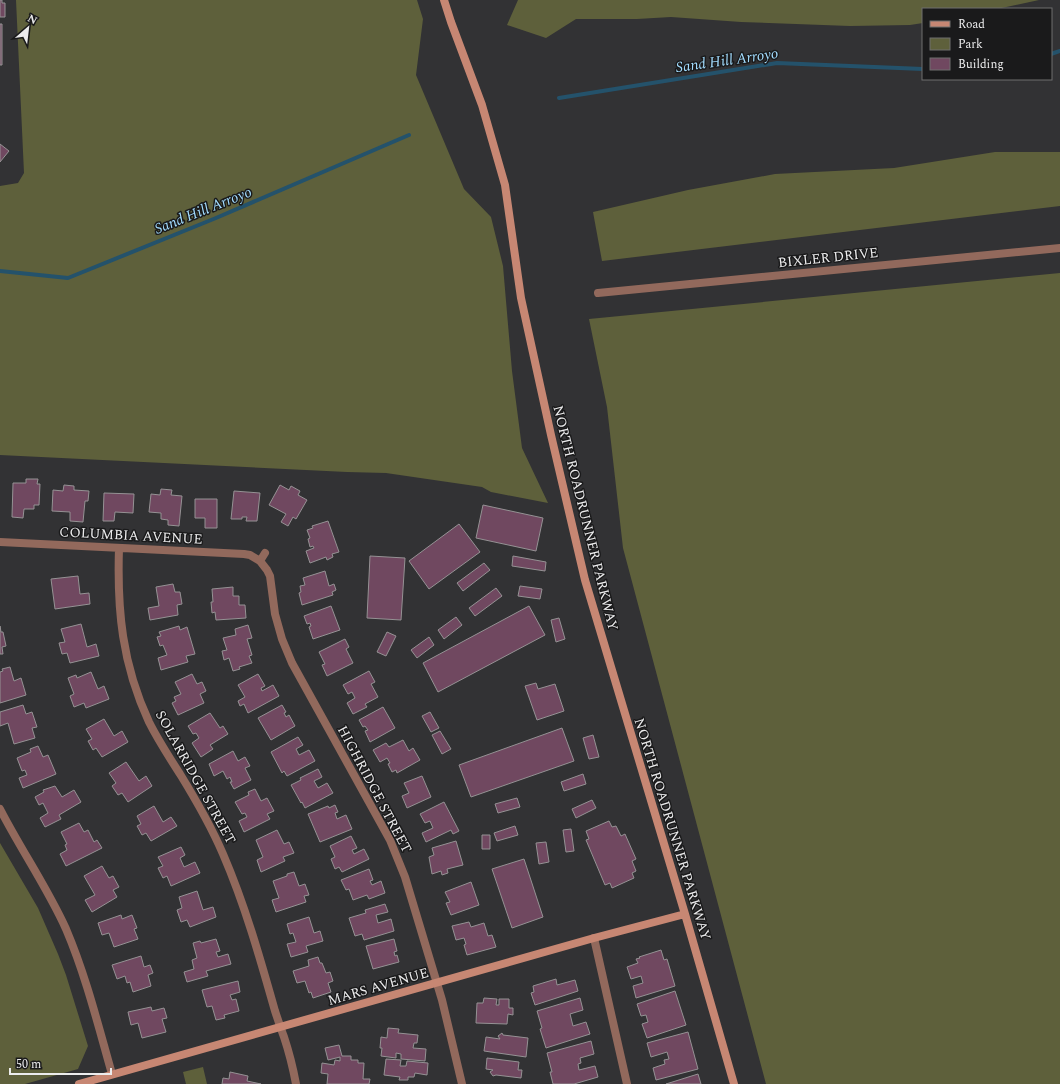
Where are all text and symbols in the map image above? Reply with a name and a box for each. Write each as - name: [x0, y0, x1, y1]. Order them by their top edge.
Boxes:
- north arrow: [8, 8, 48, 48]
- legend: [922, 8, 1052, 80]
- text: N: [25, 10, 40, 29]
- text: Road: [958, 15, 985, 34]
- text: Park: [958, 35, 983, 54]
- water label: Sand Hill Arroyo: [674, 42, 780, 79]
- text: Building: [958, 55, 1004, 74]
- water label: Sand Hill Arroyo: [151, 180, 255, 241]
- street label: BIXLER DRIVE: [777, 242, 879, 273]
- street label: NORTH ROADRUNNER PARKWAY: [547, 403, 624, 633]
- street label: COLUMBIA AVENUE: [59, 521, 203, 550]
- street label: SOLARRIDGE STREET: [150, 707, 241, 848]
- street label: NORTH ROADRUNNER PARKWAY: [629, 715, 716, 943]
- street label: HIGHRIDGE STREET: [332, 722, 417, 857]
- street label: MARS AVENUE: [325, 962, 431, 1011]
- scale bar: [10, 1050, 111, 1076]
- text: 50 m: [16, 1055, 41, 1074]

